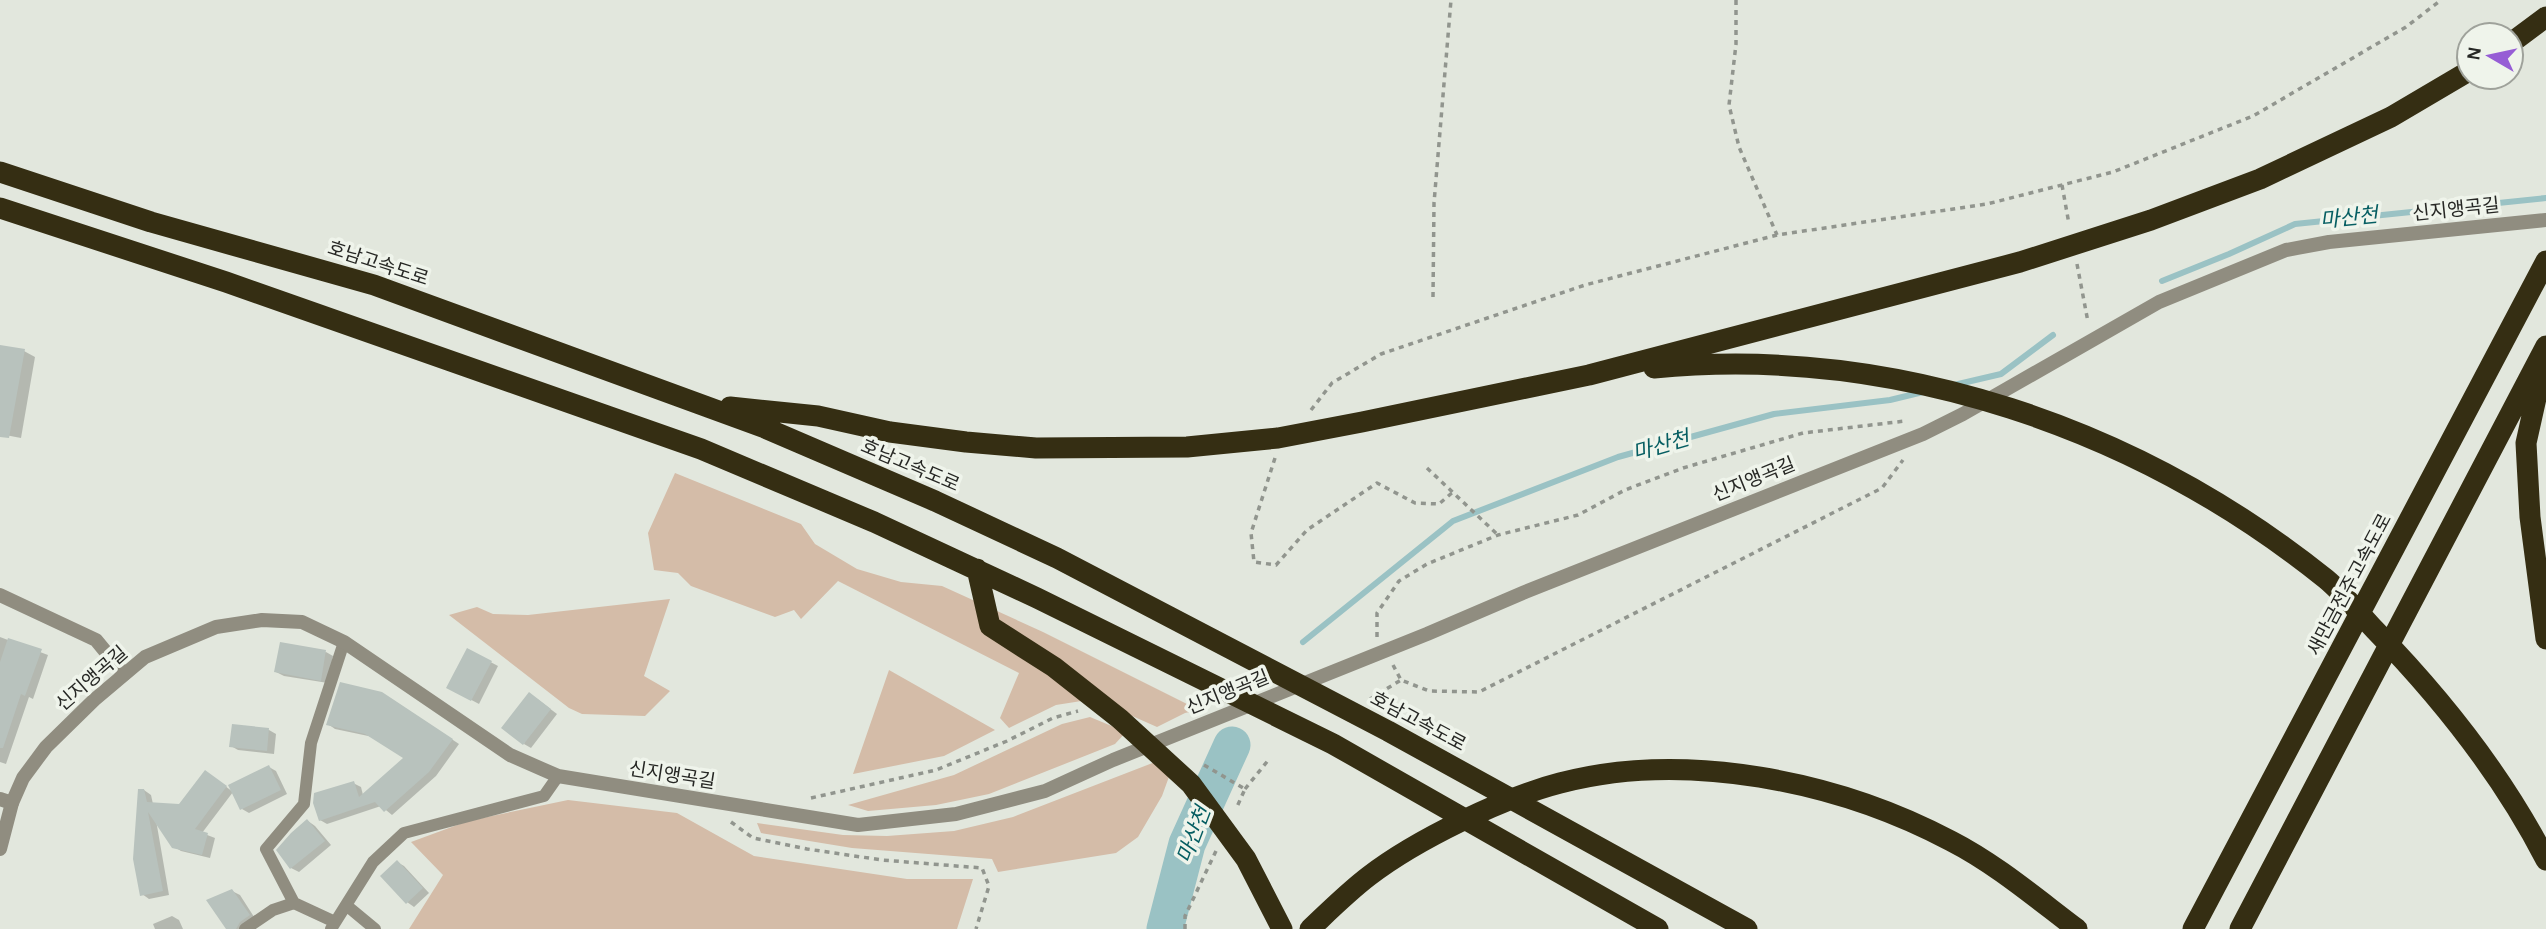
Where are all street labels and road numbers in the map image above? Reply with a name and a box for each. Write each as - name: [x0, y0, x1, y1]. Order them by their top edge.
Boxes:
- street label: 신지앵곡길: [2411, 195, 2500, 224]
- street label: 호남고속도로: [325, 238, 431, 289]
- street label: 호남고속도로: [858, 436, 962, 495]
- street label: 신지앵곡길: [1710, 454, 1798, 505]
- street label: 새만금전주고속도로: [2304, 511, 2395, 659]
- street label: 신지앵곡길: [52, 642, 131, 715]
- street label: 신지앵곡길: [1184, 667, 1272, 718]
- street label: 호남고속도로: [1367, 688, 1469, 755]
- street label: 신지앵곡길: [627, 759, 717, 792]

